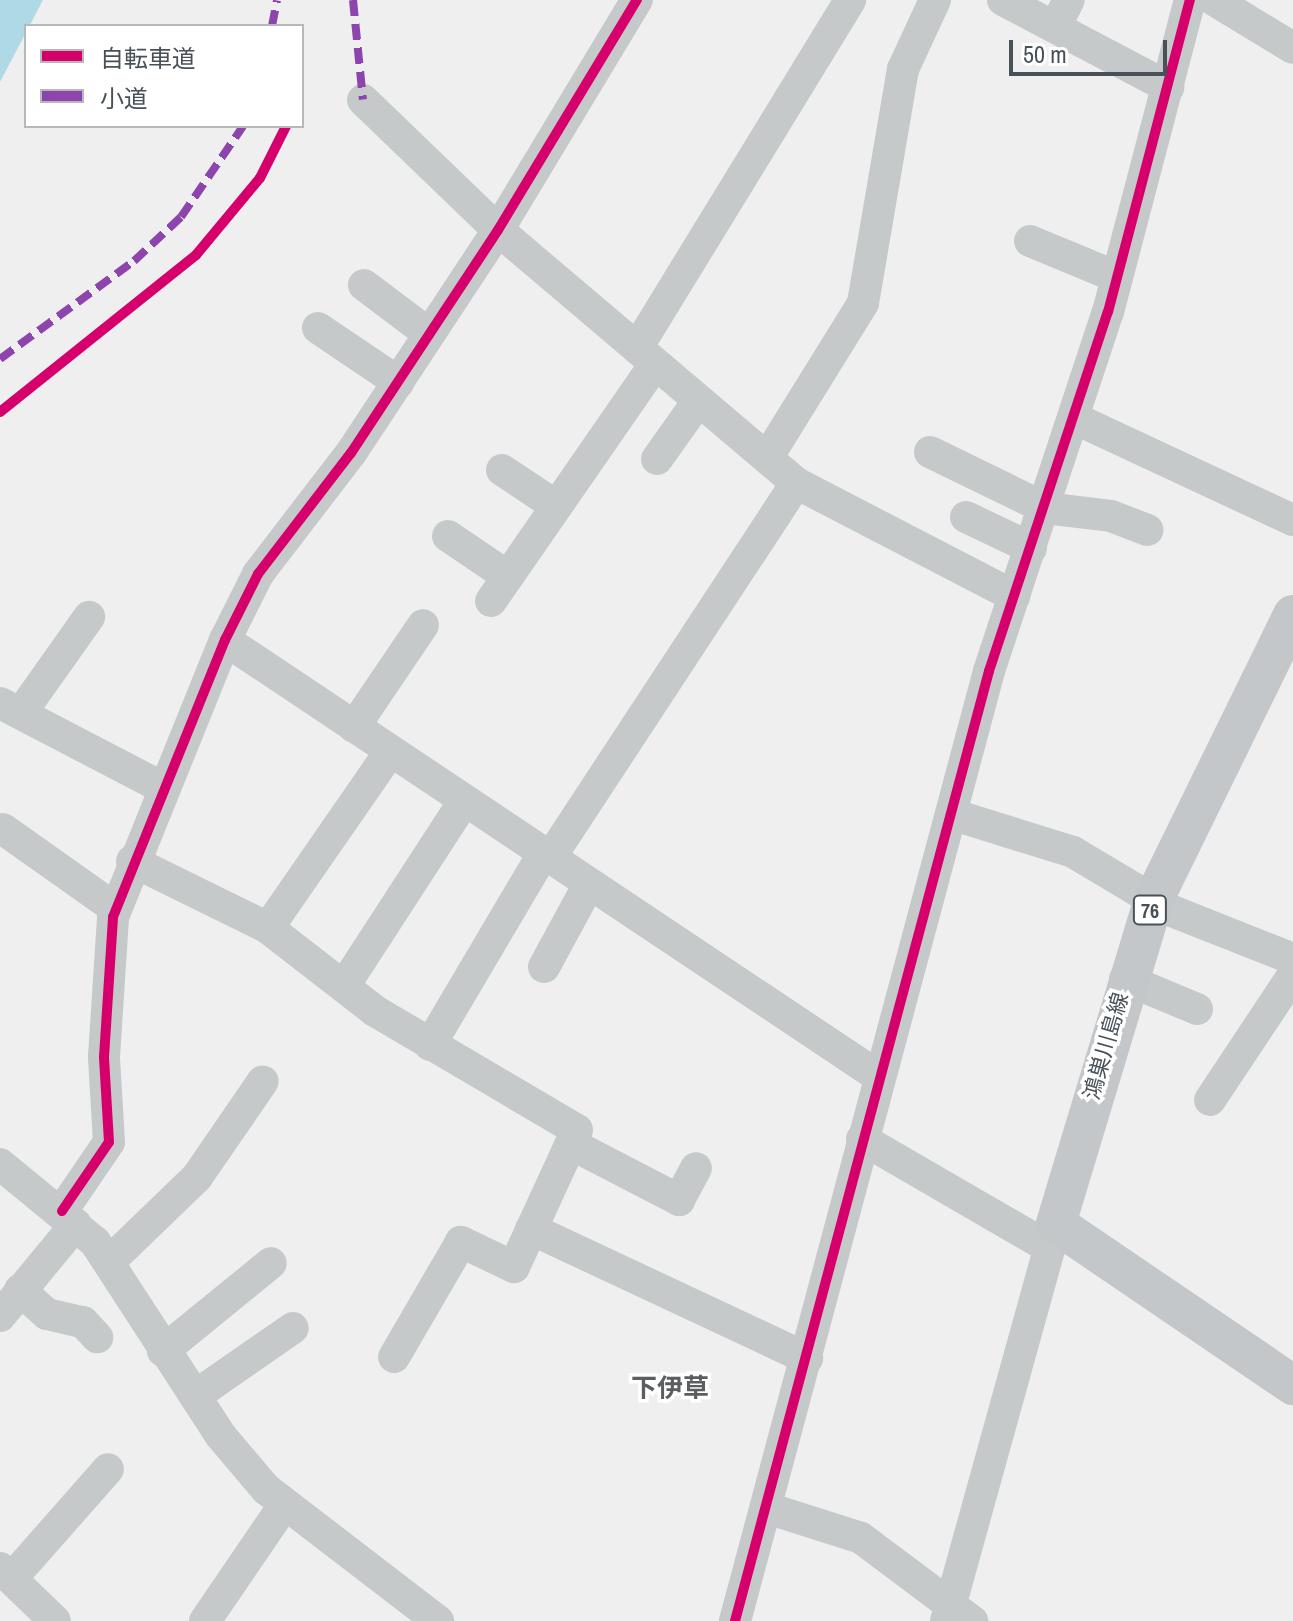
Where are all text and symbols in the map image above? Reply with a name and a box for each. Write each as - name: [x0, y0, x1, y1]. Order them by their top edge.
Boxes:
- legend: [24, 24, 304, 128]
- scale bar: [1013, 24, 1171, 74]
- text: 50 m: [1023, 38, 1067, 70]
- text: 自転車道: [100, 42, 196, 74]
- text: 小道: [100, 82, 148, 114]
- road number: 76: [1132, 894, 1168, 926]
- street label: 鴻巣川島線: [1078, 989, 1134, 1103]
- district label: 下伊草: [631, 1372, 709, 1404]

